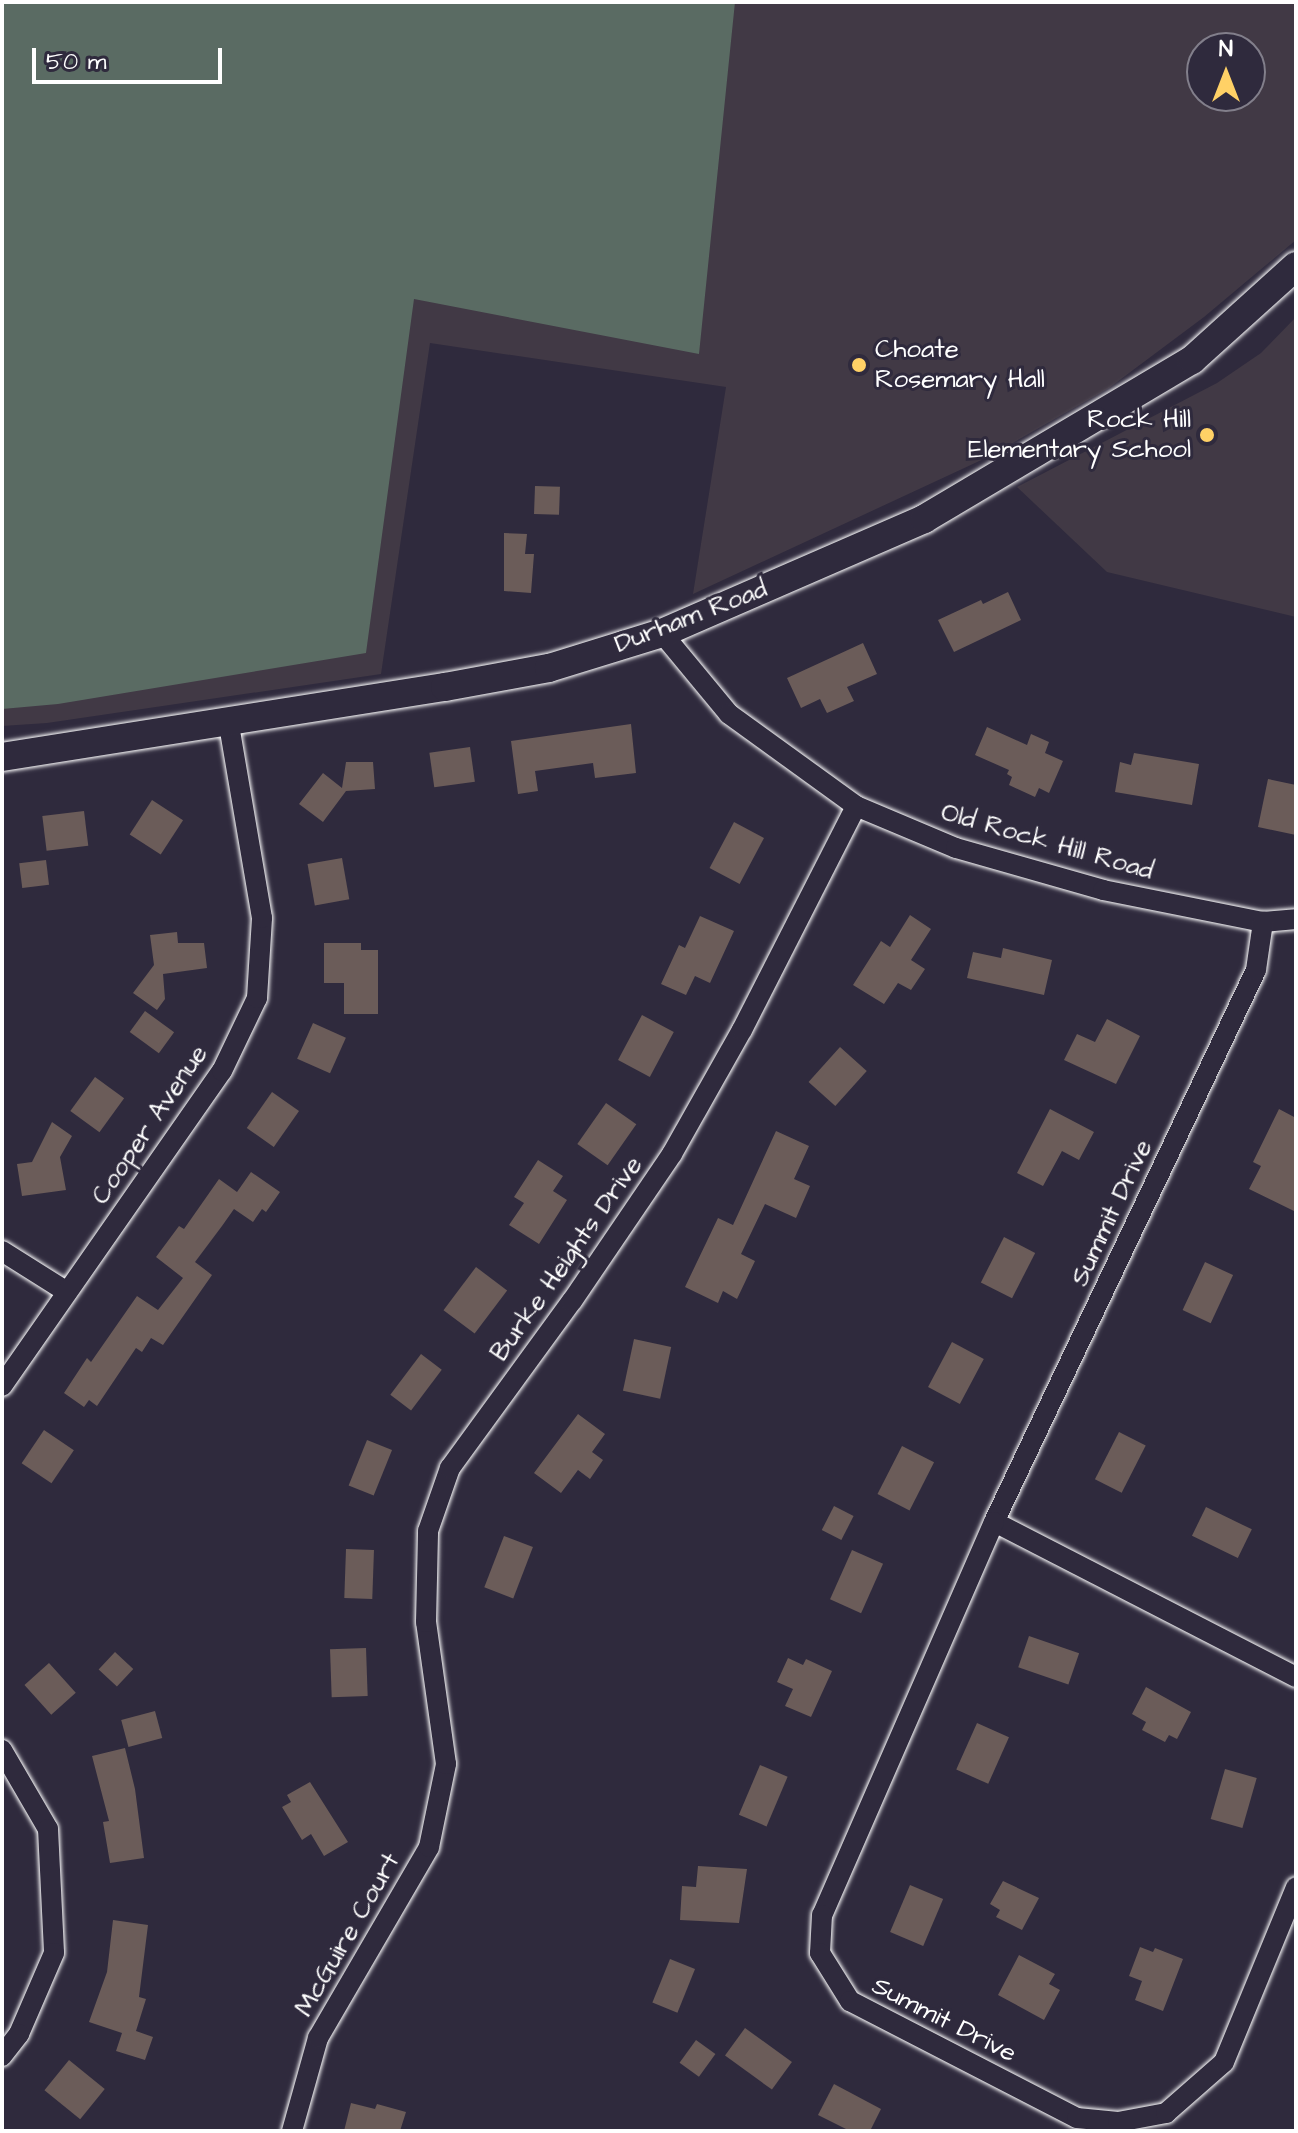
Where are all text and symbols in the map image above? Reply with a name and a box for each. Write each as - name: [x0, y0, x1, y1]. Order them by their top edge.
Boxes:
- scale bar: [36, 32, 226, 82]
- north arrow: [1186, 32, 1266, 112]
- text: N: [1219, 34, 1233, 65]
- text: 50 m: [46, 45, 106, 79]
- place label: Choate Rosemary Hall: [875, 334, 1045, 396]
- marker: Choate Rosemary Hall: [850, 356, 868, 374]
- place label: Rock Hill Elementary School: [968, 404, 1191, 466]
- marker: Rock Hill Elementary School: [1198, 426, 1216, 444]
- street label: Durham Road: [610, 574, 772, 660]
- street label: Old Rock Hill Road: [937, 797, 1157, 887]
- street label: Cooper Avenue: [85, 1039, 215, 1211]
- street label: Summit Drive: [1064, 1135, 1160, 1291]
- street label: Burke Heights Drive: [484, 1150, 650, 1368]
- street label: McGuire Court: [289, 1848, 407, 2022]
- street label: Summit Drive: [867, 1970, 1021, 2070]

